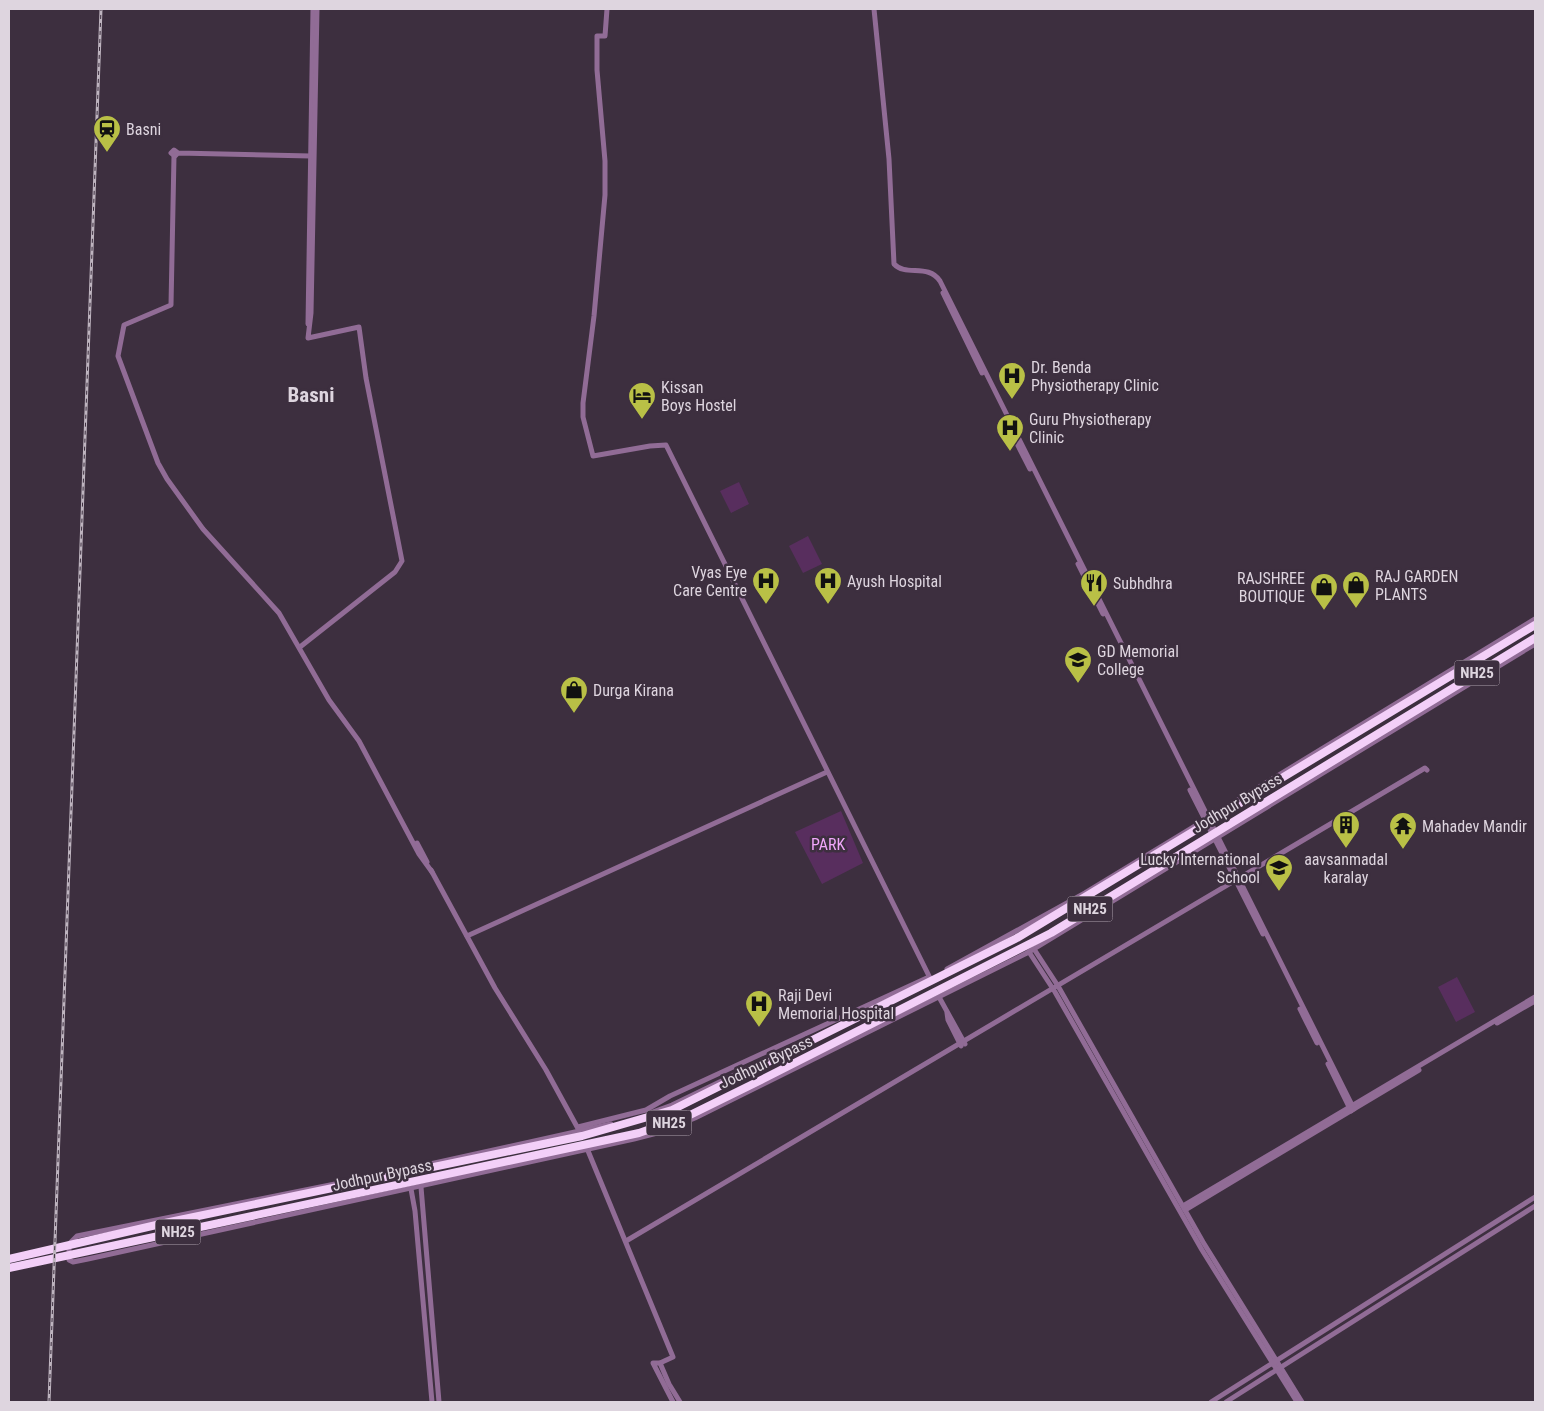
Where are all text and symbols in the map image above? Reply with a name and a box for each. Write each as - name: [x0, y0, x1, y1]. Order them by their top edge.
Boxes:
- station icon: Basni: [92, 114, 122, 153]
- place label: Basni: [126, 120, 161, 139]
- place label: Dr. Benda Physiotherapy Clinic: [1031, 358, 1159, 395]
- hospital icon: Dr. Benda Physiotherapy Clinic: [997, 361, 1027, 400]
- place label: Kissan Boys Hostel: [661, 378, 736, 415]
- hotel icon: Kissan Boys Hostel: [627, 381, 657, 420]
- district label: Basni: [288, 383, 334, 407]
- place label: Guru Physiotherapy Clinic: [1029, 410, 1152, 447]
- hospital icon: Guru Physiotherapy Clinic: [995, 413, 1025, 452]
- place label: Vyas Eye Care Centre: [673, 563, 747, 600]
- hospital icon: Vyas Eye Care Centre: [751, 566, 781, 605]
- hospital icon: Ayush Hospital: [813, 566, 843, 605]
- place label: RAJ GARDEN PLANTS: [1375, 567, 1458, 604]
- restaurant icon: Subhdhra: [1079, 568, 1109, 607]
- place label: RAJSHREE BOUTIQUE: [1237, 569, 1305, 606]
- shop icon: RAJ GARDEN PLANTS: [1341, 570, 1371, 609]
- place label: Ayush Hospital: [847, 572, 942, 591]
- shop icon: RAJSHREE BOUTIQUE: [1309, 572, 1339, 611]
- place label: Subhdhra: [1113, 574, 1173, 593]
- place label: GD Memorial College: [1097, 642, 1179, 679]
- school or university icon: GD Memorial College: [1063, 645, 1093, 684]
- road number: NH25: [1454, 660, 1500, 686]
- shop icon: Durga Kirana: [559, 675, 589, 714]
- place label: Durga Kirana: [593, 681, 674, 700]
- street label: Jodhpur Bypass: [1189, 769, 1285, 837]
- building icon: aavsanmadal karalay: [1331, 810, 1361, 849]
- temple icon: Mahadev Mandir: [1388, 811, 1418, 850]
- place label: Mahadev Mandir: [1422, 817, 1527, 836]
- park label: PARK: [811, 835, 845, 854]
- place label: Lucky International School: [1140, 850, 1260, 887]
- place label: aavsanmadal karalay: [1304, 850, 1388, 887]
- school or university icon: Lucky International School: [1264, 853, 1294, 892]
- road number: NH25: [1068, 896, 1112, 922]
- place label: Raji Devi Memorial Hospital: [778, 986, 894, 1023]
- hospital icon: Raji Devi Memorial Hospital: [744, 989, 774, 1028]
- street label: Jodhpur Bypass: [716, 1031, 816, 1093]
- road number: NH25: [646, 1110, 692, 1136]
- street label: Jodhpur Bypass: [331, 1155, 433, 1195]
- road number: NH25: [156, 1220, 200, 1244]

